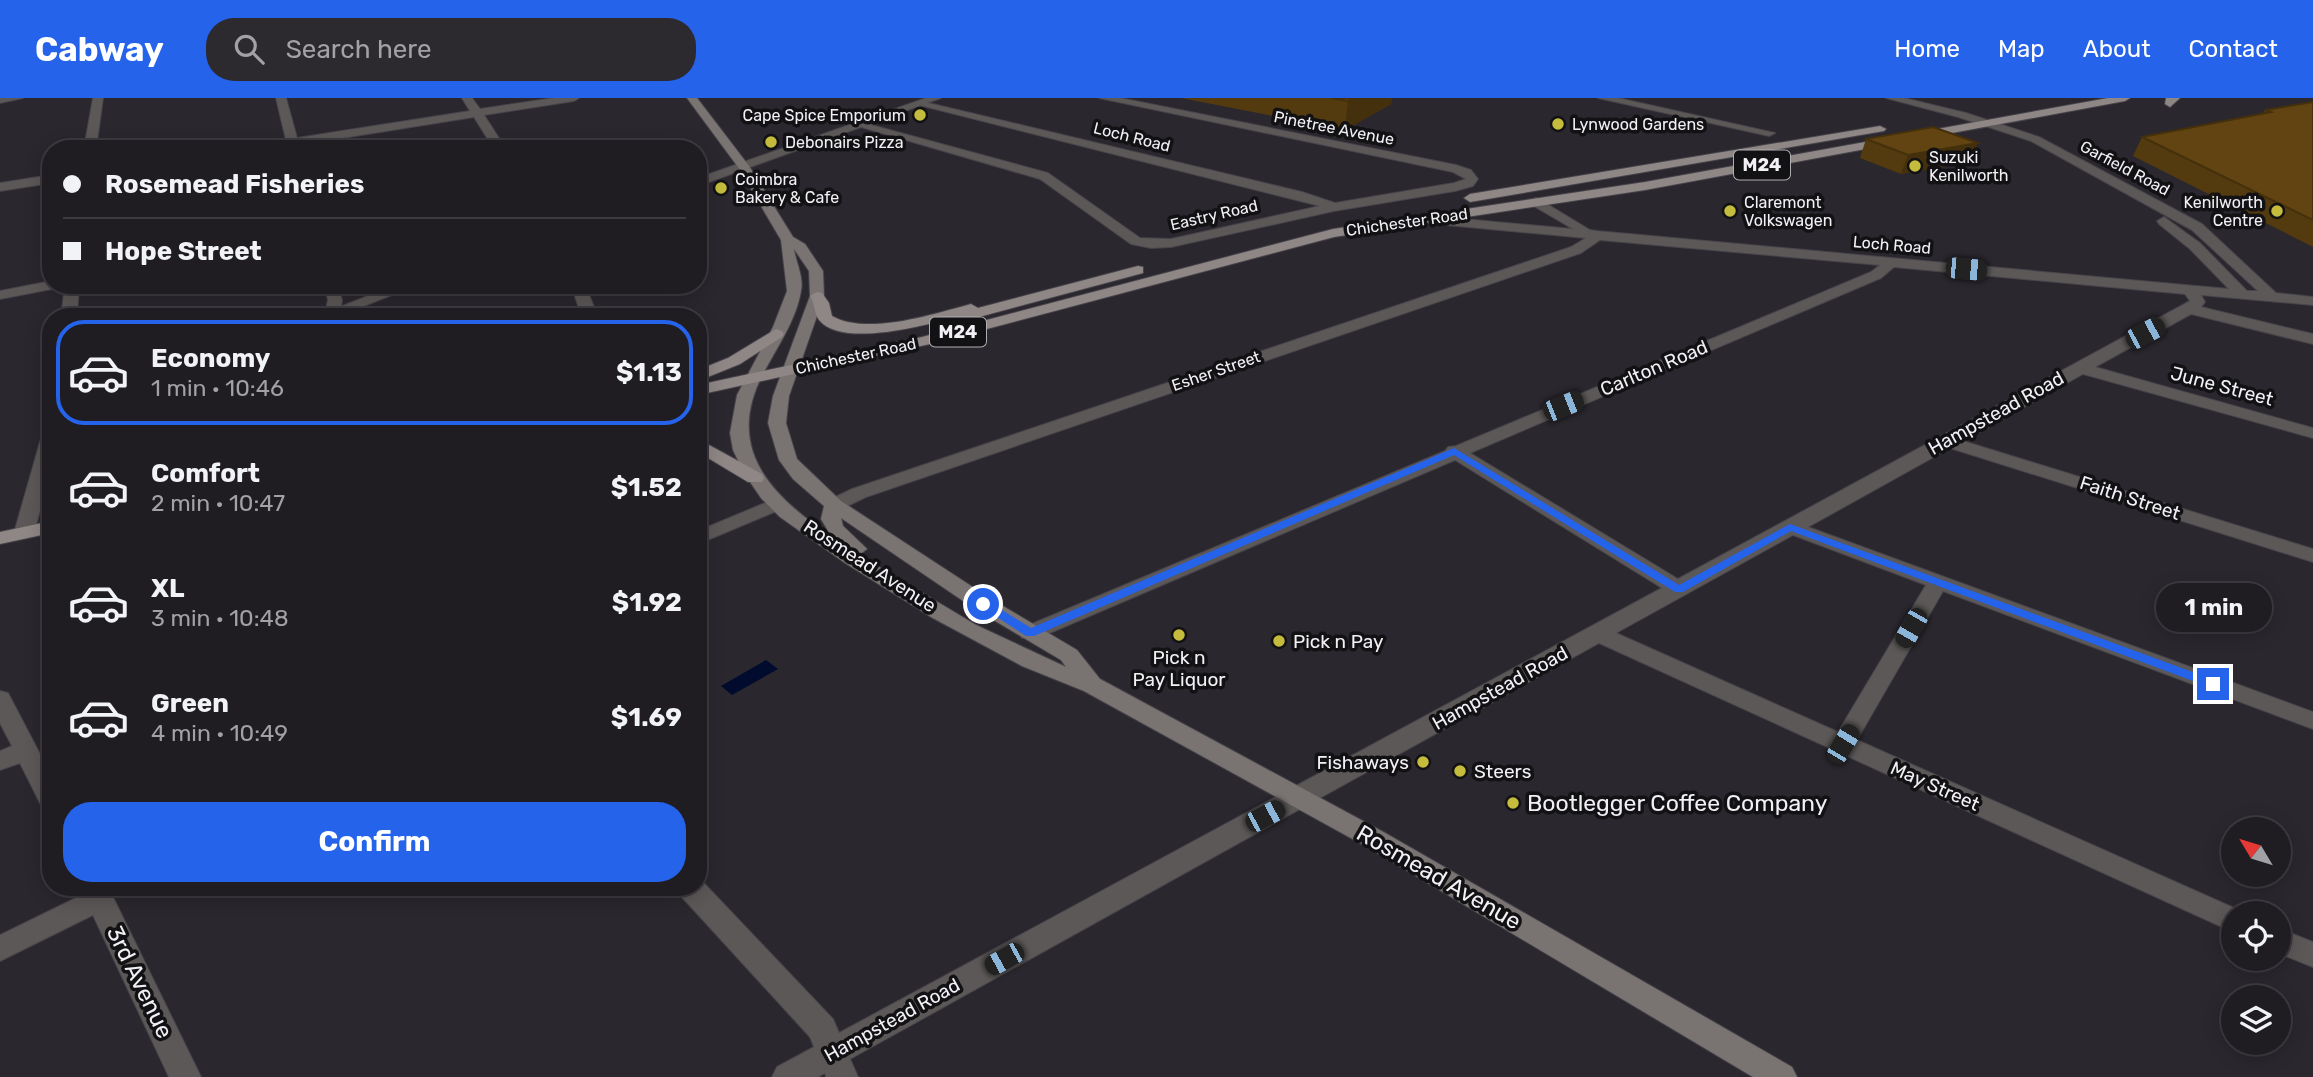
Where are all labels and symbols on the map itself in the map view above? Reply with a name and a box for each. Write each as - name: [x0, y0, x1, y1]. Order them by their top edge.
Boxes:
- place label: Cape Spice Emporium: [743, 106, 906, 125]
- marker: Cape Spice Emporium: [912, 107, 928, 123]
- street label: Pinetree Avenue: [1272, 107, 1396, 149]
- place label: Lynwood Gardens: [1572, 115, 1704, 134]
- marker: Lynwood Gardens: [1550, 116, 1566, 132]
- street label: Loch Road: [1092, 118, 1172, 156]
- place label: Debonairs Pizza: [785, 133, 904, 152]
- marker: Debonairs Pizza: [763, 134, 779, 150]
- street label: Garfield Road: [2077, 136, 2173, 200]
- place label: Suzuki Kenilworth: [1929, 148, 2008, 185]
- road number: M24: [1734, 150, 1790, 180]
- marker: Suzuki Kenilworth: [1907, 158, 1923, 174]
- place label: Coimbra Bakery & Cafe: [735, 170, 839, 207]
- marker: Coimbra Bakery & Cafe: [713, 180, 729, 196]
- place label: Claremont Volkswagen: [1744, 193, 1832, 230]
- place label: Kenilworth Centre: [2184, 193, 2263, 230]
- street label: Eastry Road: [1168, 196, 1260, 234]
- marker: Claremont Volkswagen: [1722, 203, 1738, 219]
- marker: Kenilworth Centre: [2269, 203, 2285, 219]
- street label: Chichester Road: [1345, 204, 1469, 240]
- street label: Loch Road: [1852, 232, 1932, 258]
- car: [1945, 257, 1988, 281]
- car: [2122, 314, 2169, 352]
- road number: M24: [930, 318, 986, 346]
- street label: Chichester Road: [794, 334, 918, 378]
- street label: Carlton Road: [1597, 335, 1711, 401]
- street label: Esher Street: [1169, 347, 1263, 395]
- street label: June Street: [2168, 361, 2276, 411]
- street label: Hampstead Road: [1924, 366, 2068, 460]
- car: [1540, 388, 1587, 424]
- street label: Faith Street: [2077, 471, 2184, 525]
- street label: Rosmead Avenue: [800, 515, 940, 617]
- callout: 1 min: [2155, 582, 2271, 632]
- route start: [967, 588, 999, 620]
- car: [1892, 605, 1931, 651]
- marker: Pick n Pay Liquor: [1171, 627, 1187, 643]
- place label: Pick n Pay: [1293, 630, 1384, 653]
- marker: Pick n Pay: [1271, 633, 1287, 649]
- street label: Hampstead Road: [1428, 641, 1572, 735]
- place label: Pick n Pay Liquor: [1132, 646, 1226, 691]
- route end: [2197, 668, 2229, 700]
- car: [1824, 721, 1863, 767]
- place label: Fishaways: [1316, 751, 1409, 774]
- marker: Fishaways: [1415, 754, 1431, 770]
- street label: May Street: [1887, 756, 1984, 816]
- place label: Steers: [1474, 760, 1531, 783]
- marker: Steers: [1452, 763, 1468, 779]
- place label: Bootlegger Coffee Company: [1527, 789, 1828, 817]
- marker: Bootlegger Coffee Company: [1505, 795, 1521, 811]
- car: [1242, 797, 1289, 835]
- north arrow: [2221, 817, 2291, 887]
- street label: Rosmead Avenue: [1352, 819, 1526, 935]
- street label: 3rd Avenue: [101, 921, 179, 1043]
- car: [981, 940, 1028, 978]
- street label: Hampstead Road: [820, 973, 964, 1067]

